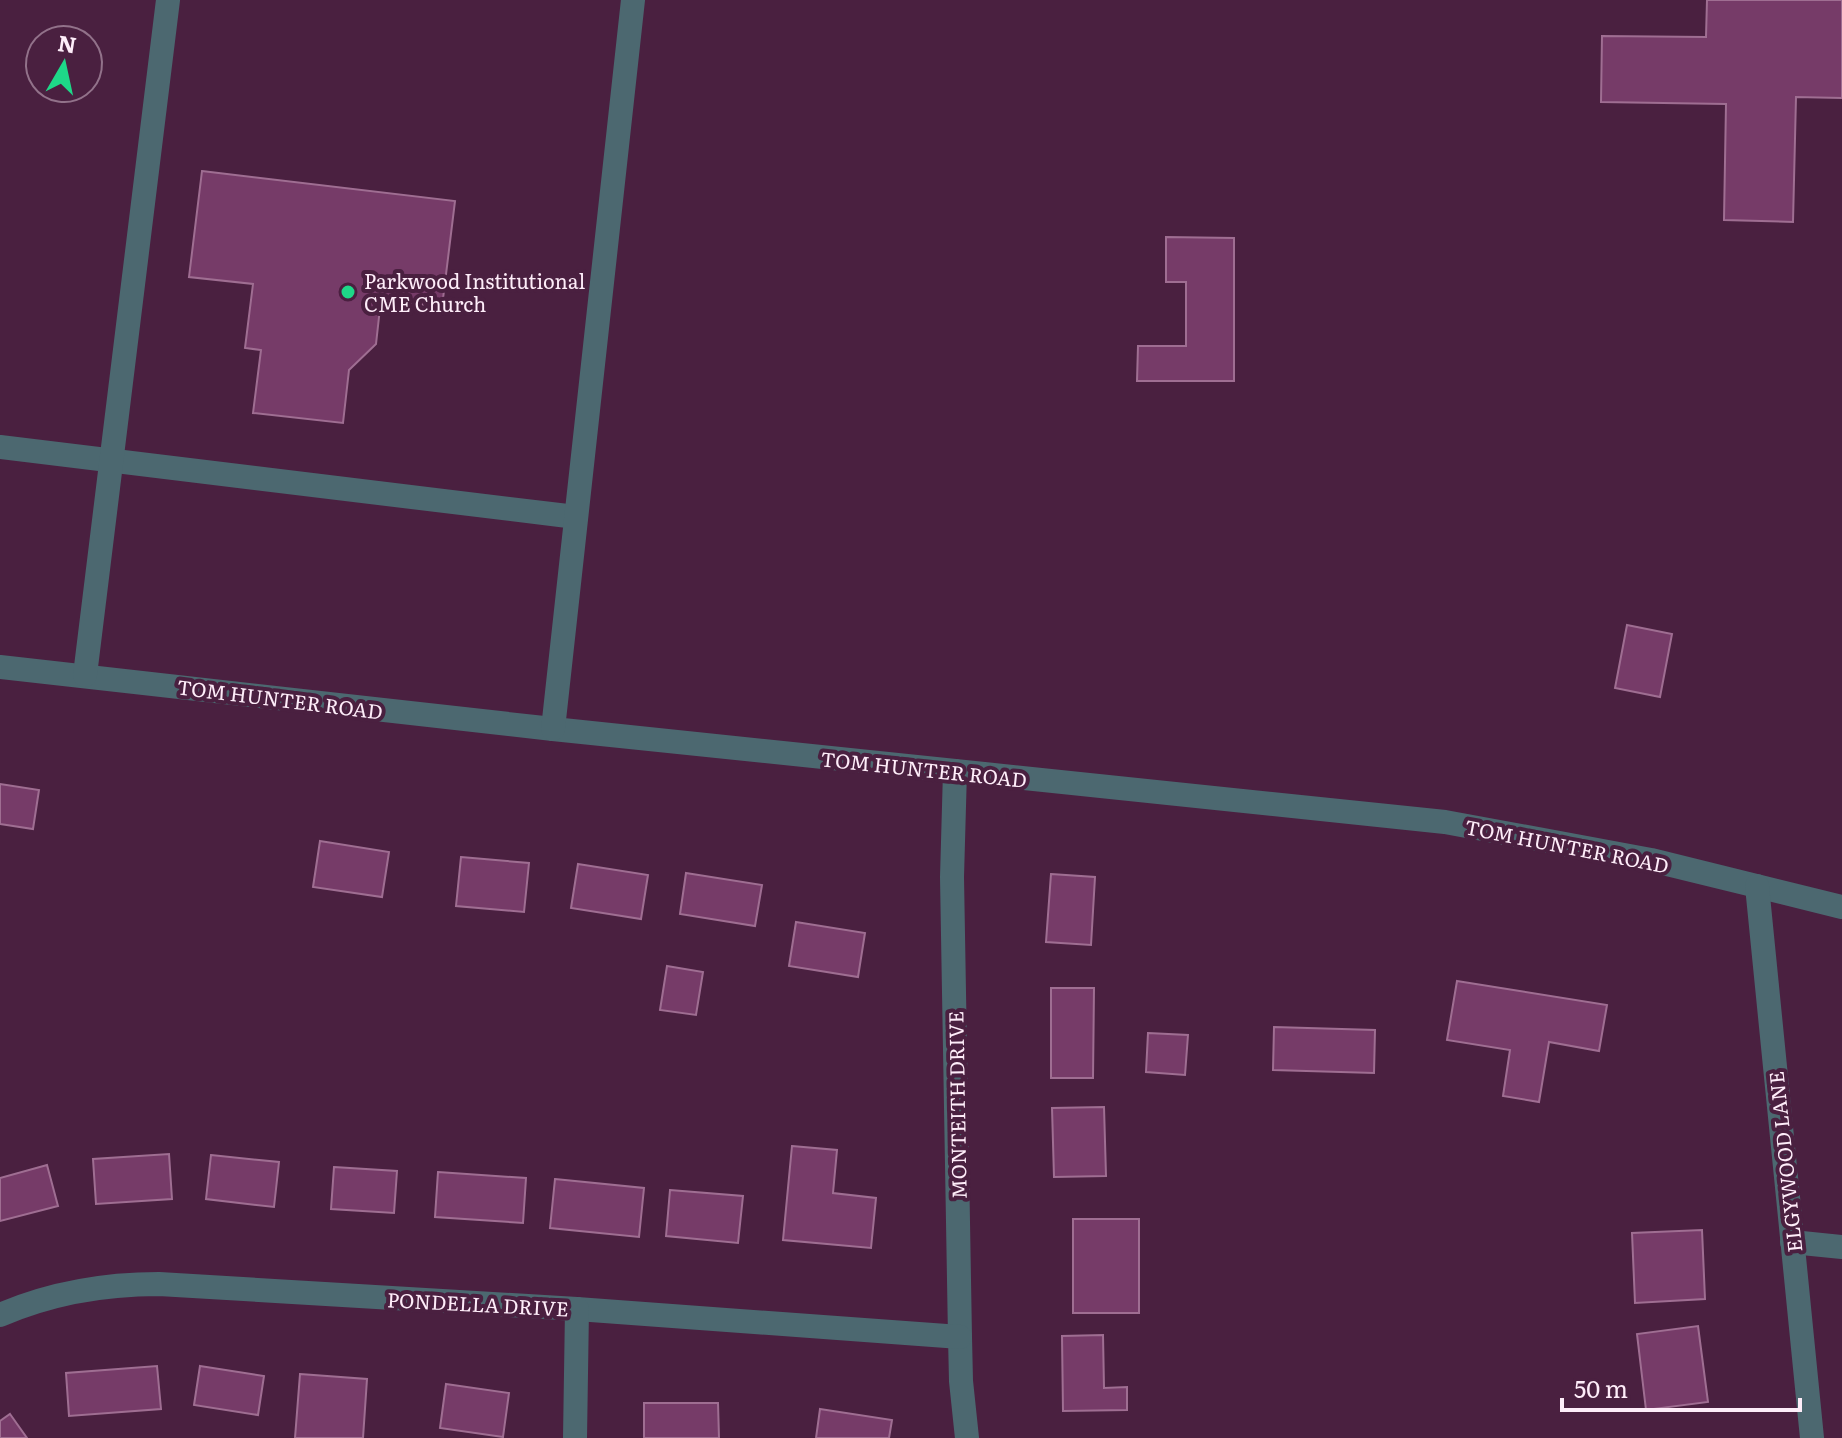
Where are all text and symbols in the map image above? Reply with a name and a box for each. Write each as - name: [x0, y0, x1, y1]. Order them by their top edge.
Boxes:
- north arrow: [24, 24, 104, 104]
- text: N: [56, 25, 79, 61]
- place label: Parkwood Institutional CME Church: [364, 265, 586, 318]
- marker: Parkwood Institutional CME Church: [339, 283, 357, 301]
- street label: TOM HUNTER ROAD: [175, 670, 385, 726]
- street label: TOM HUNTER ROAD: [819, 742, 1029, 794]
- street label: TOM HUNTER ROAD: [1462, 811, 1672, 879]
- street label: MONTEITH DRIVE: [939, 1011, 973, 1199]
- street label: ELGYWOOD LANE: [1760, 1070, 1808, 1254]
- street label: PONDELLA DRIVE: [387, 1283, 569, 1323]
- scale bar: [1562, 1362, 1800, 1412]
- text: 50 m: [1574, 1370, 1628, 1405]

